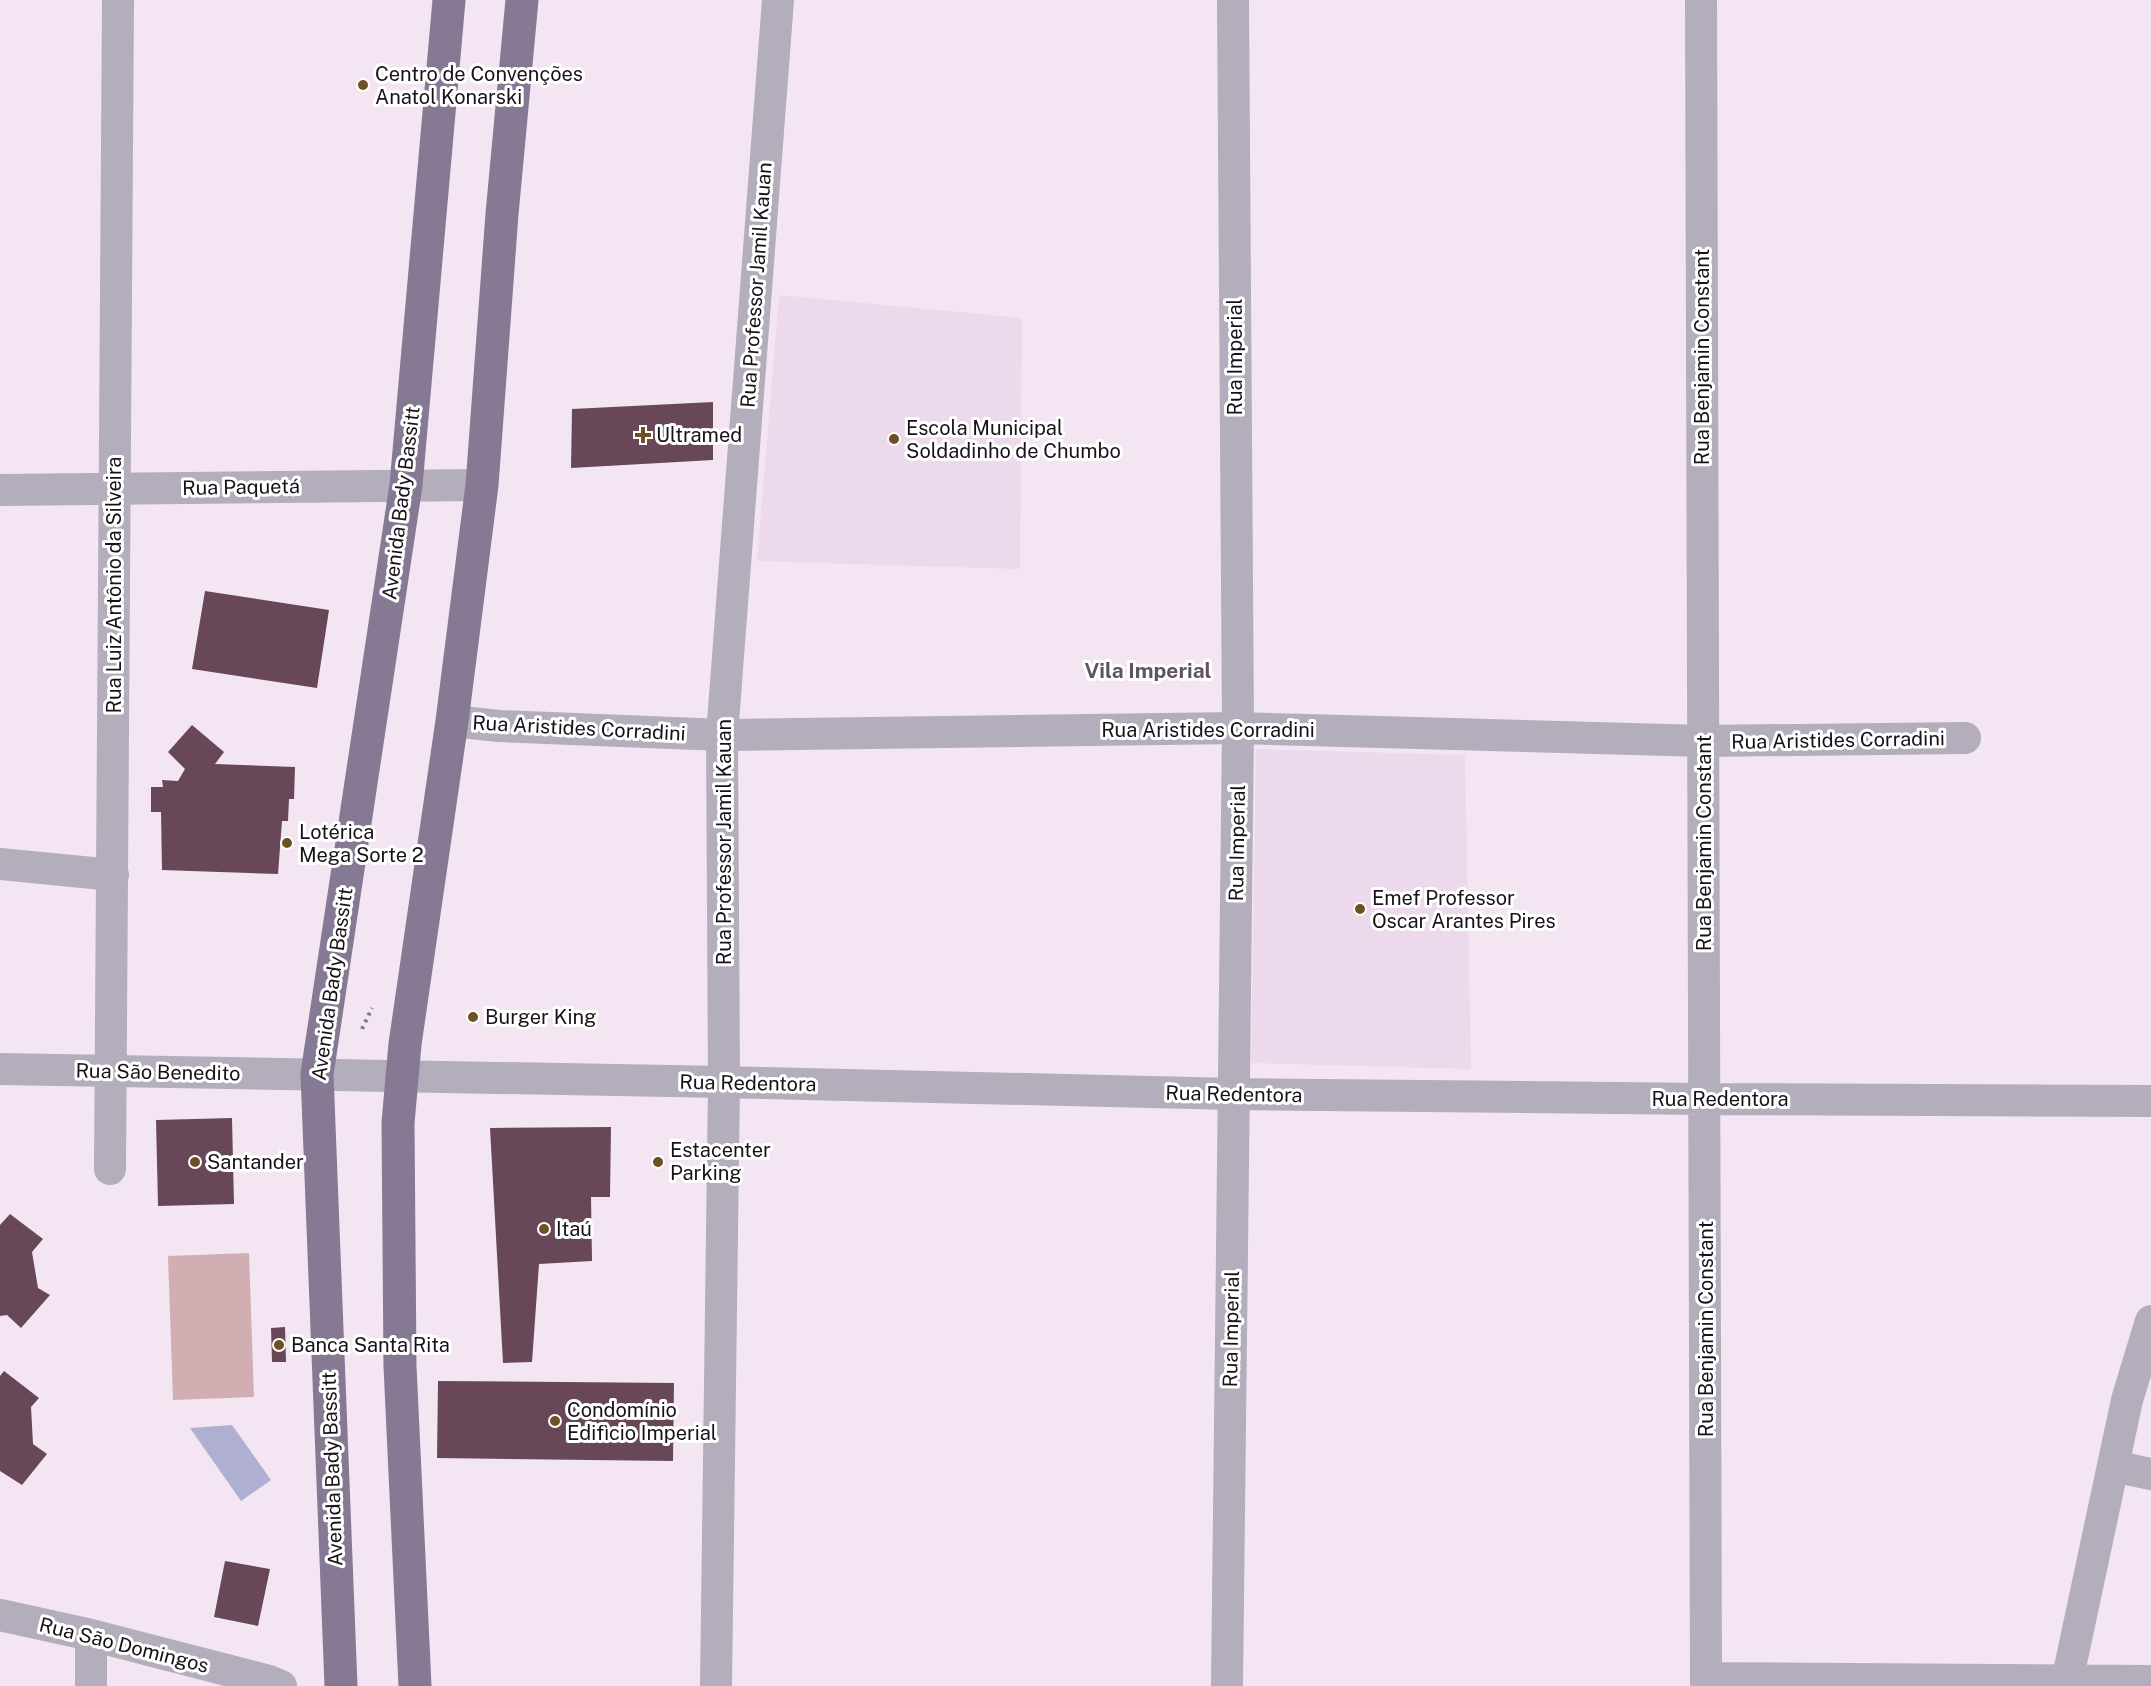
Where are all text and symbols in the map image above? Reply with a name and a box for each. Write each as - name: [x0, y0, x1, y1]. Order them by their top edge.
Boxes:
- place label: Centro de Convenções Anatol Konarski: [375, 62, 583, 109]
- marker: Centro de Convenções Anatol Konarski: [356, 78, 370, 92]
- street label: Rua Professor Jamil Kauan: [735, 161, 777, 409]
- street label: Rua Benjamin Constant: [1690, 249, 1714, 465]
- street label: Rua Imperial: [1223, 299, 1247, 415]
- street label: Avenida Bady Bassitt: [377, 405, 425, 601]
- place label: Escola Municipal Soldadinho de Chumbo: [906, 416, 1121, 463]
- place label: Ultramed: [656, 423, 742, 447]
- marker: Ultramed: [634, 426, 652, 444]
- marker: Escola Municipal Soldadinho de Chumbo: [887, 432, 901, 446]
- street label: Rua Luiz Antônio da Silveira: [102, 457, 126, 713]
- street label: Rua Paquetá: [182, 474, 300, 500]
- district label: Vila Imperial: [1084, 658, 1212, 683]
- street label: Rua Aristides Corradini: [472, 710, 686, 746]
- street label: Rua Aristides Corradini: [1101, 718, 1315, 742]
- street label: Rua Professor Jamil Kauan: [712, 719, 736, 965]
- street label: Rua Aristides Corradini: [1731, 726, 1945, 754]
- street label: Rua Benjamin Constant: [1692, 735, 1716, 951]
- street label: Rua Imperial: [1224, 784, 1250, 902]
- place label: Lotérica Mega Sorte 2: [299, 820, 424, 867]
- marker: Lotérica Mega Sorte 2: [280, 836, 294, 850]
- street label: Avenida Bady Bassitt: [307, 886, 357, 1082]
- place label: Emef Professor Oscar Arantes Pires: [1372, 886, 1556, 933]
- marker: Emef Professor Oscar Arantes Pires: [1353, 902, 1367, 916]
- place label: Burger King: [485, 1005, 596, 1029]
- marker: Burger King: [466, 1010, 480, 1024]
- street label: Rua São Benedito: [75, 1059, 241, 1085]
- street label: Rua Redentora: [679, 1070, 817, 1096]
- street label: Rua Redentora: [1165, 1081, 1303, 1107]
- street label: Rua Redentora: [1651, 1087, 1789, 1111]
- place label: Estacenter Parking: [670, 1138, 771, 1185]
- place label: Santander: [207, 1150, 304, 1174]
- marker: Santander: [188, 1155, 202, 1169]
- marker: Estacenter Parking: [651, 1155, 665, 1169]
- place label: Itaú: [556, 1217, 592, 1241]
- street label: Rua Benjamin Constant: [1694, 1221, 1718, 1437]
- marker: Itaú: [537, 1222, 551, 1236]
- street label: Rua Imperial: [1218, 1270, 1244, 1388]
- place label: Banca Santa Rita: [291, 1333, 450, 1357]
- marker: Banca Santa Rita: [272, 1338, 286, 1352]
- street label: Avenida Bady Bassitt: [317, 1371, 347, 1567]
- place label: Condomínio Edifìcio Imperial: [567, 1398, 717, 1445]
- marker: Condomínio Edifìcio Imperial: [548, 1414, 562, 1428]
- street label: Rua São Domingos: [37, 1612, 211, 1678]

